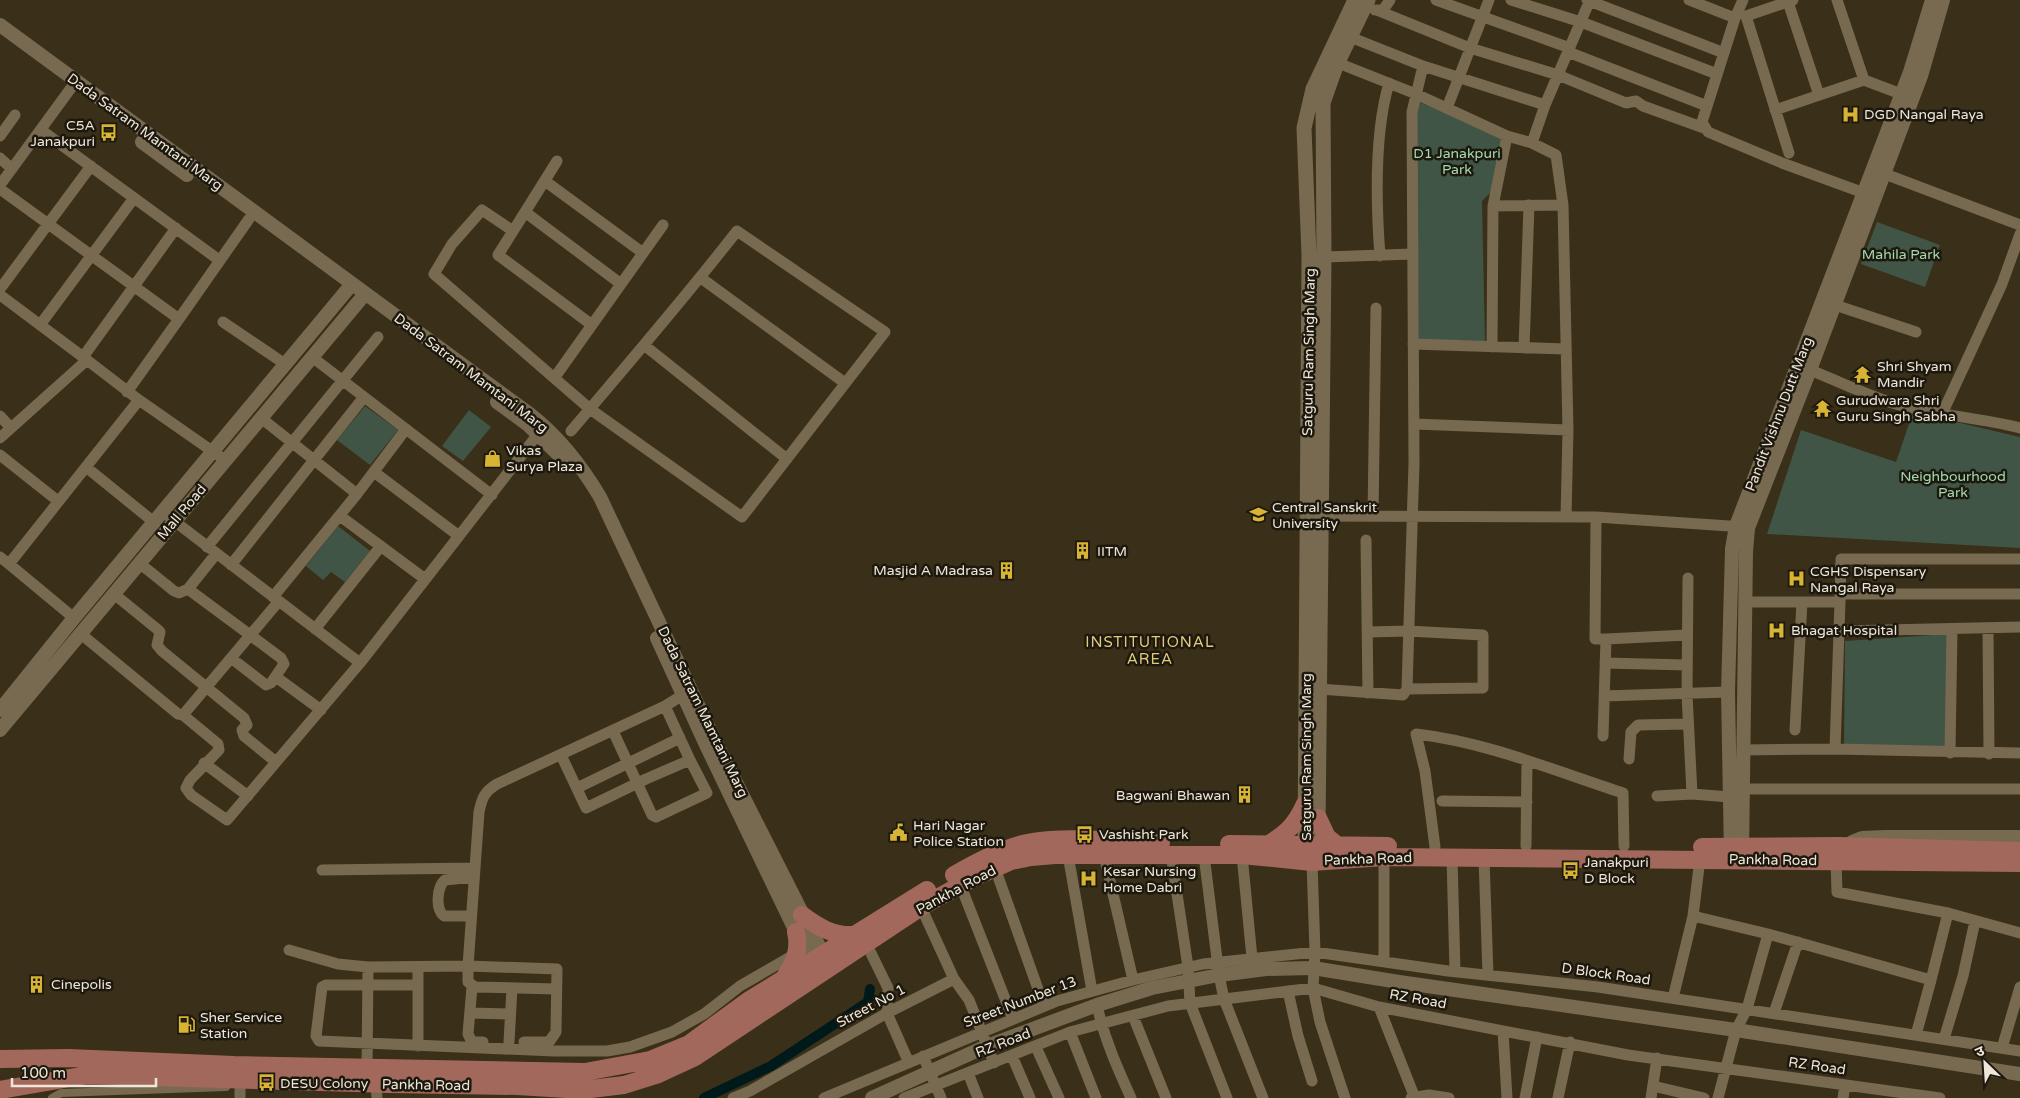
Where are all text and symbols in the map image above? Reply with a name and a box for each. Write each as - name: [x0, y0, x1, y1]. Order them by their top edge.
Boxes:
- street label: Dada Satram Mamtani Marg: [64, 70, 226, 194]
- hospital icon: DGD Nangal Raya: [1840, 104, 1860, 124]
- place label: DGD Nangal Raya: [1864, 106, 1984, 123]
- place label: C5A Janakpuri: [30, 117, 95, 150]
- bus stop icon: C5A Janakpuri: [99, 123, 119, 143]
- park label: D1 Janakpuri Park: [1413, 145, 1501, 178]
- park label: Mahila Park: [1862, 246, 1941, 263]
- street label: Satguru Ram Singh Marg: [1299, 268, 1319, 436]
- street label: Dada Satram Mamtani Marg: [391, 310, 551, 436]
- street label: Pandit Vishnu Dutt Marg: [1742, 334, 1816, 494]
- place label: Shri Shyam Mandir: [1877, 358, 1952, 391]
- temple icon: Shri Shyam Mandir: [1853, 364, 1873, 384]
- place label: Gurudwara Shri Guru Singh Sabha: [1836, 392, 1956, 425]
- temple icon: Gurudwara Shri Guru Singh Sabha: [1812, 398, 1832, 418]
- place label: Vikas Surya Plaza: [506, 442, 583, 475]
- shop icon: Vikas Surya Plaza: [482, 448, 502, 468]
- park label: Neighbourhood Park: [1900, 468, 2006, 501]
- street label: Mall Road: [154, 481, 210, 543]
- place label: Central Sanskrit University: [1272, 499, 1378, 532]
- school or university icon: Central Sanskrit University: [1248, 505, 1268, 525]
- building icon: IITM: [1073, 541, 1093, 561]
- place label: IITM: [1097, 543, 1127, 560]
- building icon: Masjid A Madrasa: [997, 560, 1017, 580]
- place label: Masjid A Madrasa: [873, 562, 993, 579]
- place label: CGHS Dispensary Nangal Raya: [1810, 563, 1927, 596]
- hospital icon: CGHS Dispensary Nangal Raya: [1786, 569, 1806, 589]
- hospital icon: Bhagat Hospital: [1767, 620, 1787, 640]
- place label: Bhagat Hospital: [1791, 622, 1897, 639]
- street label: Dada Satram Mamtani Marg: [654, 624, 752, 800]
- district label: INSTITUTIONAL AREA: [1085, 633, 1215, 668]
- street label: Satguru Ram Singh Marg: [1298, 673, 1315, 841]
- building icon: Bagwani Bhawan: [1234, 785, 1254, 805]
- place label: Bagwani Bhawan: [1116, 787, 1230, 804]
- place label: Hari Nagar Police Station: [913, 817, 1004, 850]
- public building icon: Hari Nagar Police Station: [889, 823, 909, 843]
- bus stop icon: Vashisht Park: [1075, 824, 1095, 844]
- place label: Vashisht Park: [1099, 826, 1189, 843]
- street label: Pankha Road: [1324, 849, 1412, 869]
- street label: Pankha Road: [1729, 851, 1817, 869]
- place label: Janakpuri D Block: [1584, 854, 1649, 887]
- bus stop icon: Janakpuri D Block: [1560, 860, 1580, 880]
- street label: Pankha Road: [913, 862, 999, 918]
- place label: Kesar Nursing Home Dabri: [1103, 863, 1196, 896]
- hospital icon: Kesar Nursing Home Dabri: [1079, 869, 1099, 889]
- street label: D Block Road: [1560, 959, 1652, 989]
- street label: Street Number 13: [961, 973, 1079, 1031]
- building icon: Cinepolis: [27, 974, 47, 994]
- place label: Cinepolis: [51, 976, 112, 993]
- street label: Street No 1: [834, 981, 908, 1031]
- street label: RZ Road: [1388, 986, 1448, 1012]
- place label: Sher Service Station: [200, 1009, 282, 1042]
- fuel station icon: Sher Service Station: [176, 1015, 196, 1035]
- street label: RZ Road: [973, 1025, 1033, 1061]
- north arrow: [1960, 1038, 2010, 1088]
- text: उ: [1972, 1042, 1988, 1061]
- street label: RZ Road: [1787, 1054, 1847, 1078]
- scale bar: [12, 1056, 156, 1088]
- text: 100 m: [20, 1064, 66, 1082]
- bus stop icon: DESU Colony: [256, 1073, 276, 1093]
- place label: DESU Colony: [280, 1075, 369, 1092]
- street label: Pankha Road: [382, 1076, 470, 1094]

